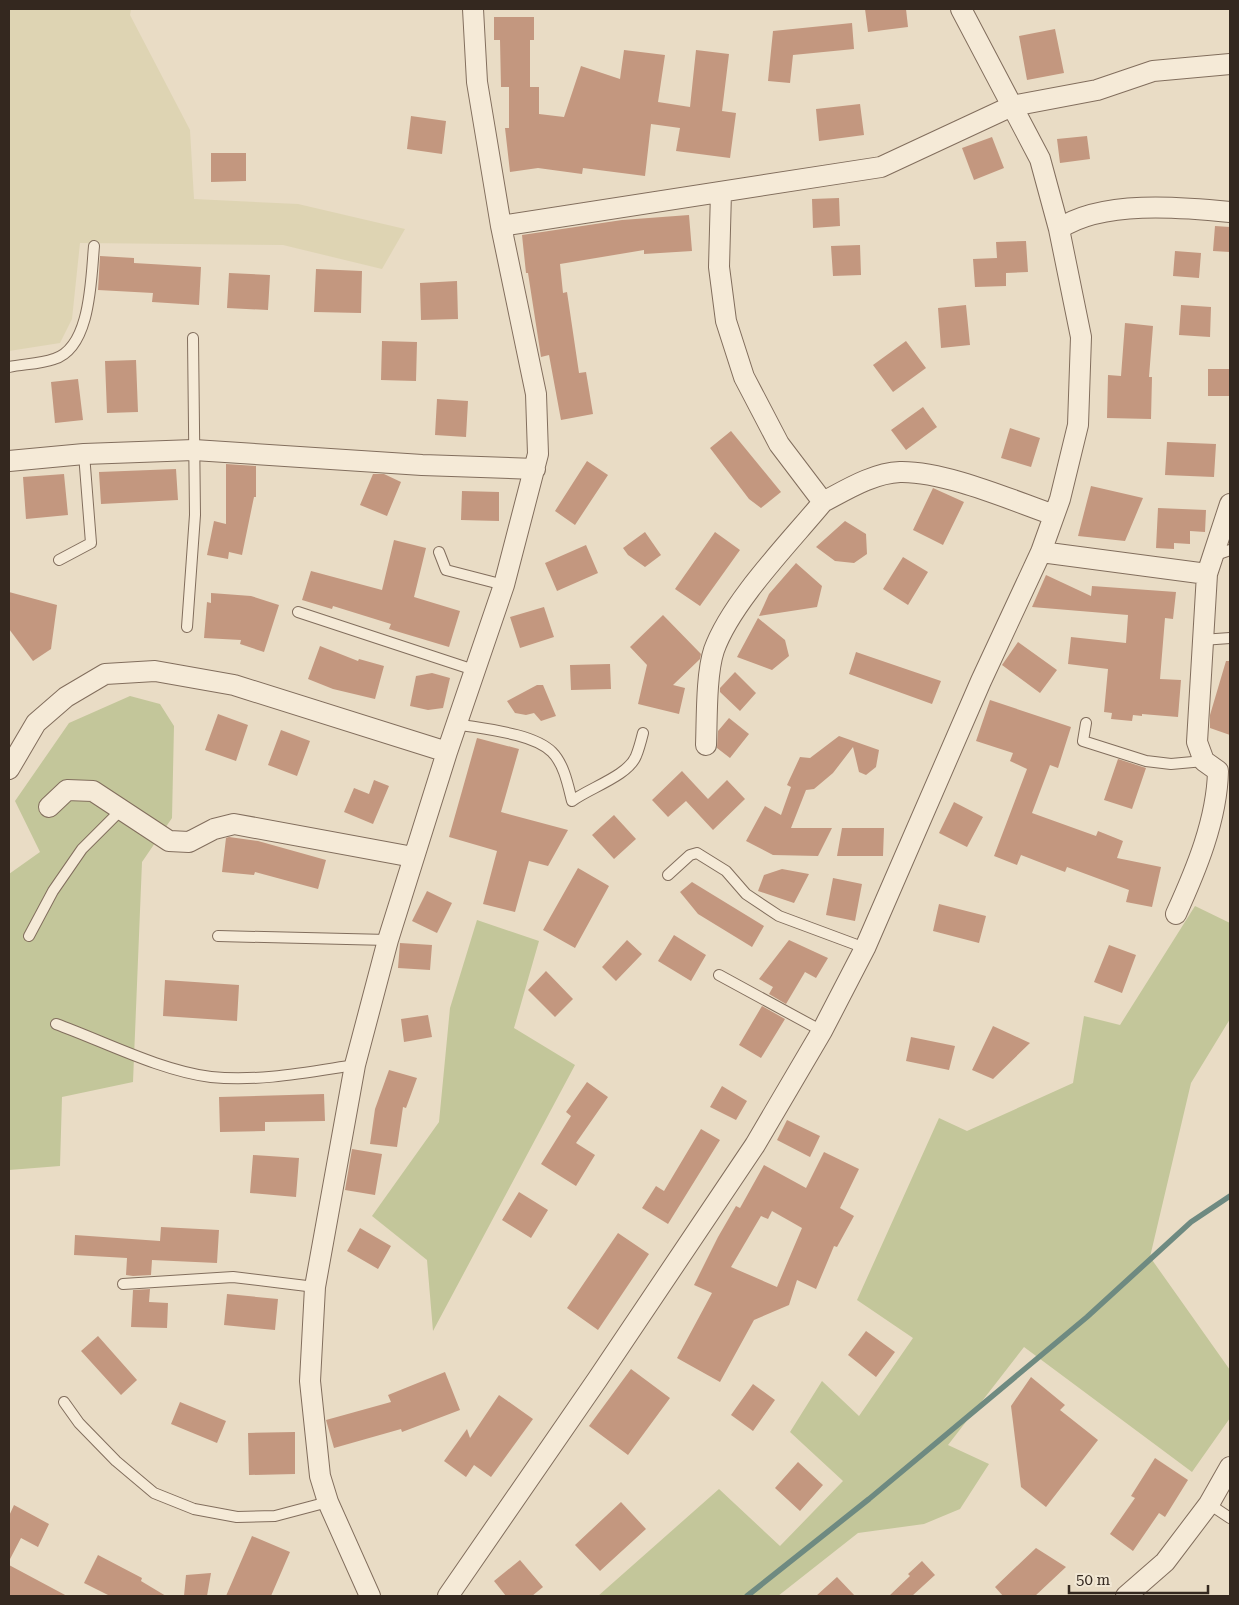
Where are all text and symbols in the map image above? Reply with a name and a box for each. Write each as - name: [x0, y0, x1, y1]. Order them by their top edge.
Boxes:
- scale bar: [1069, 1562, 1208, 1594]
- text: 50 m: [1076, 1571, 1111, 1589]

